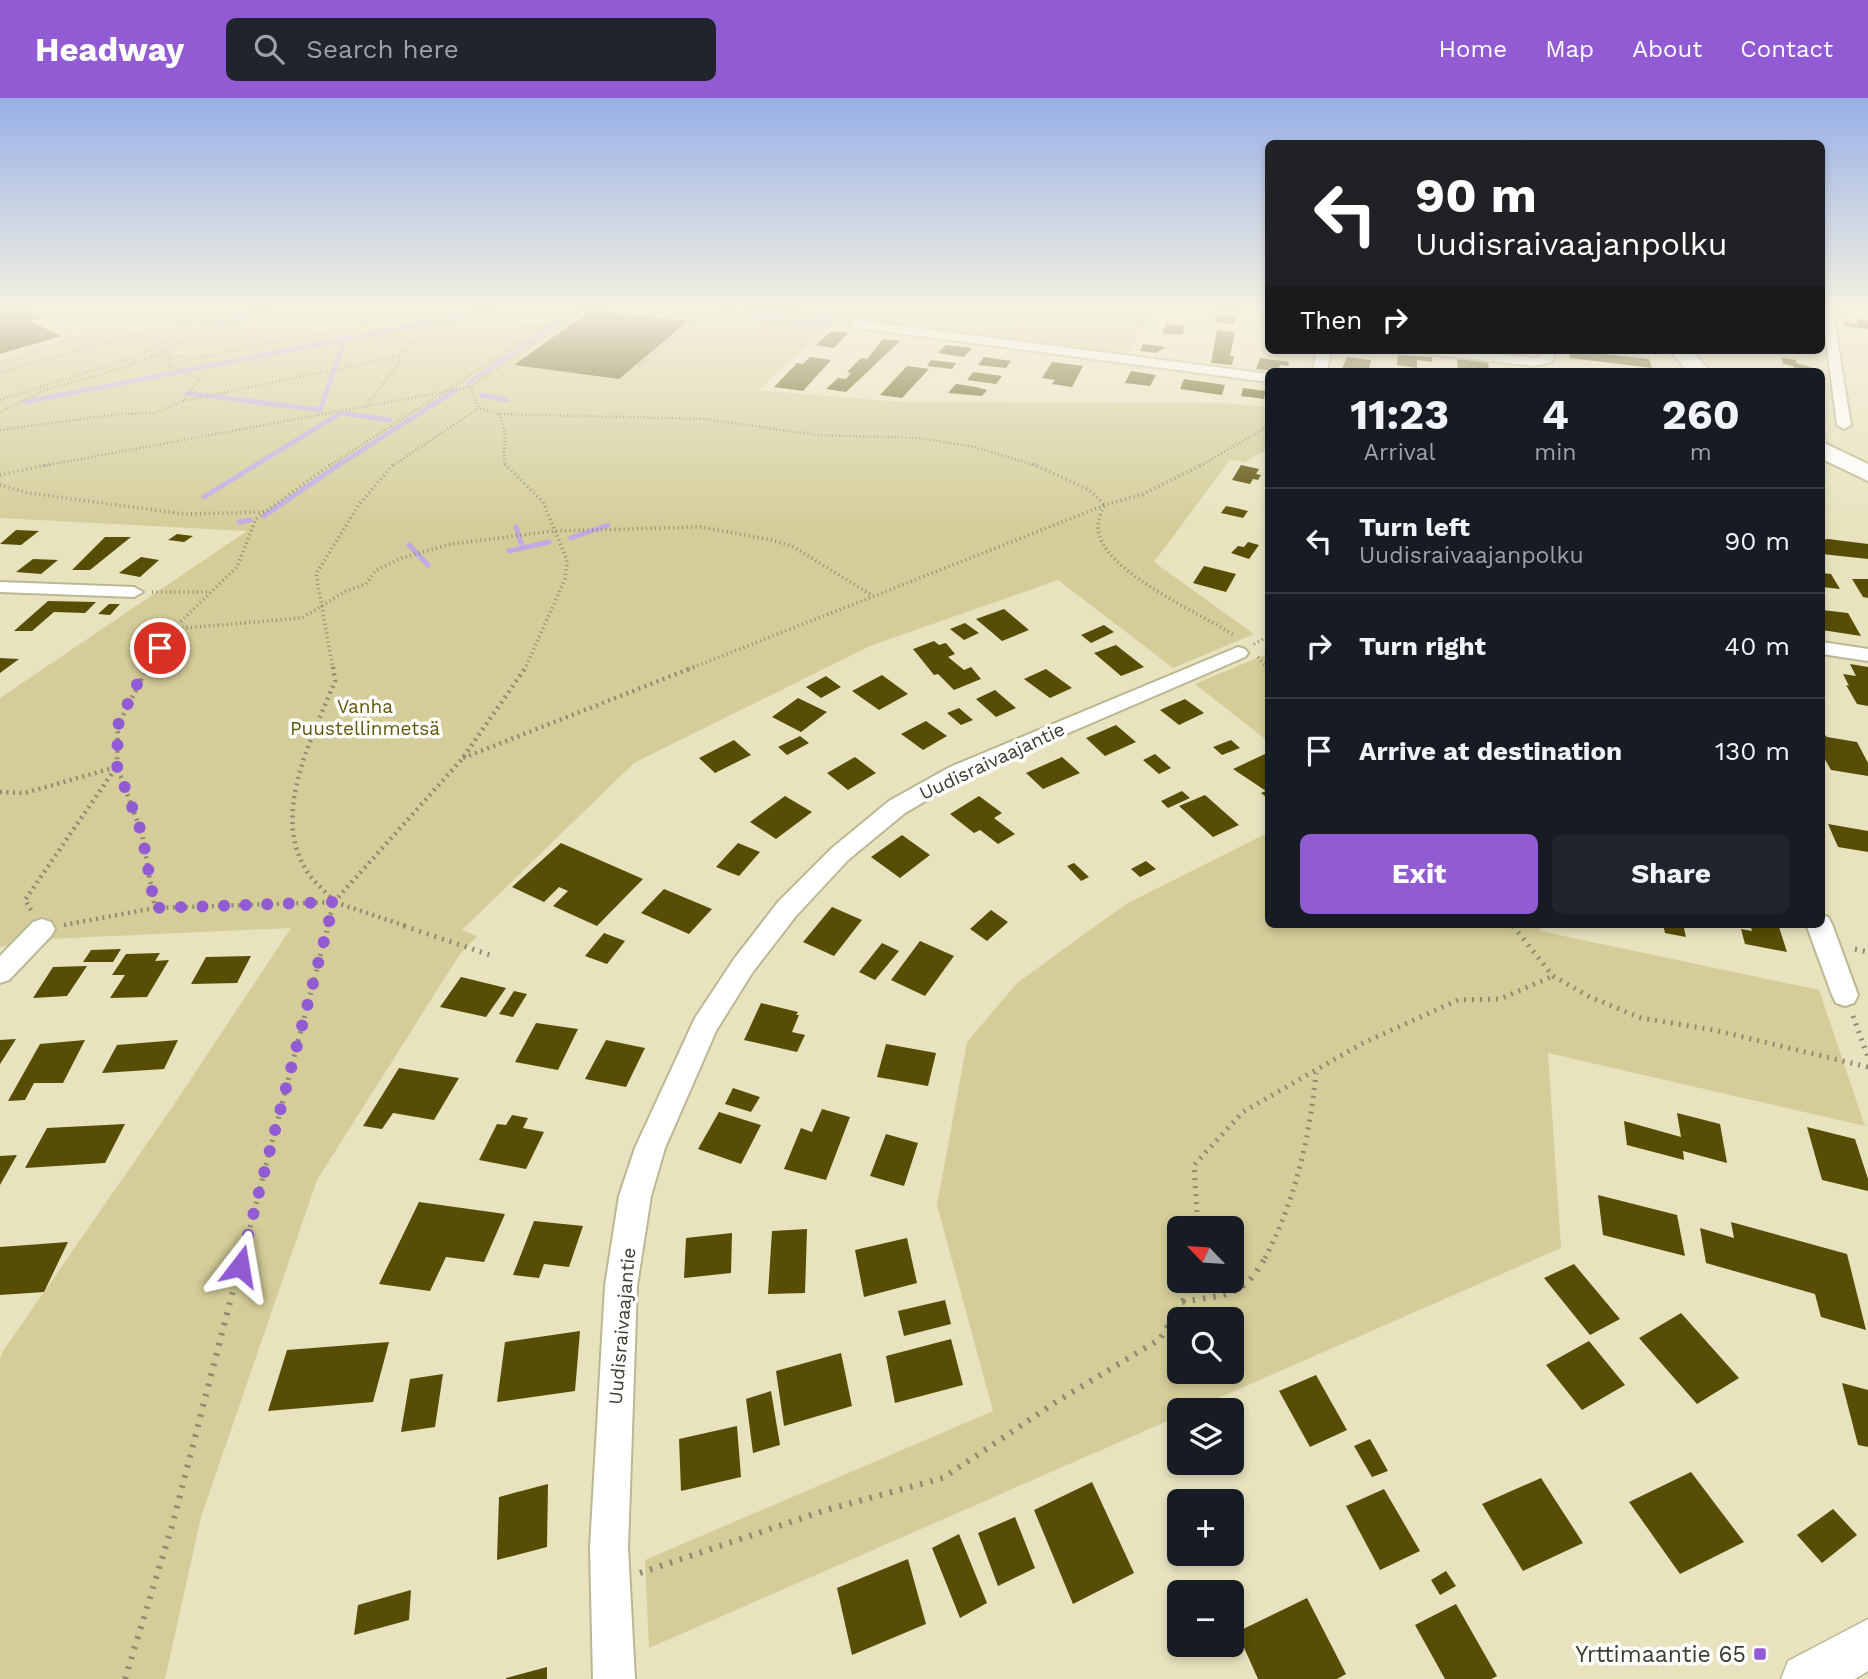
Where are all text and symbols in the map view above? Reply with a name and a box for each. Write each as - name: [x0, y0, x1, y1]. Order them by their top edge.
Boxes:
- search box: [226, 18, 716, 81]
- text: Headway: [35, 30, 184, 69]
- icon: search: [250, 30, 288, 68]
- text: Search here: [306, 34, 459, 64]
- text: Home: [1439, 35, 1507, 63]
- text: Map: [1545, 35, 1594, 63]
- text: About: [1632, 35, 1702, 63]
- text: Contact: [1740, 35, 1833, 63]
- text: 90 m: [1415, 166, 1537, 224]
- icon: left: [1300, 168, 1391, 259]
- text: Uudisraivaajanpolku: [1415, 225, 1728, 263]
- icon: right: [1376, 301, 1414, 339]
- text: Then: [1300, 305, 1362, 335]
- text: 11:23: [1350, 390, 1449, 439]
- text: 4: [1542, 390, 1569, 439]
- text: 260: [1662, 390, 1740, 439]
- text: Arrival: [1364, 439, 1436, 466]
- text: min: [1534, 439, 1577, 466]
- text: m: [1690, 439, 1712, 466]
- text: Turn left: [1359, 512, 1470, 542]
- icon: left: [1300, 522, 1338, 560]
- text: 90 m: [1724, 526, 1790, 556]
- text: Uudisraivaajanpolku: [1359, 542, 1584, 569]
- pin: [130, 618, 190, 678]
- icon: right: [1300, 627, 1338, 665]
- icon: arrive: [141, 629, 179, 667]
- text: Turn right: [1359, 631, 1486, 661]
- text: 40 m: [1724, 631, 1790, 661]
- park label: Vanha Puustellinmetsä: [290, 695, 440, 740]
- street label: Uudisraivaajantie: [916, 717, 1068, 805]
- icon: arrive: [1300, 732, 1338, 770]
- text: Arrive at destination: [1359, 736, 1622, 766]
- text: 130 m: [1715, 736, 1790, 766]
- button: Exit: [1300, 834, 1538, 914]
- button: Share: [1552, 834, 1790, 914]
- north arrow: [1167, 1216, 1244, 1293]
- map controls: [1167, 1216, 1244, 1657]
- position arrow: [203, 1229, 277, 1303]
- street label: Uudisraivaajantie: [604, 1246, 640, 1406]
- button: search: [1167, 1307, 1244, 1384]
- button: layers: [1167, 1398, 1244, 1475]
- button: +: [1167, 1489, 1244, 1566]
- button: −: [1167, 1580, 1244, 1657]
- place label: Yrttimaantie 65: [1575, 1641, 1746, 1668]
- marker: Yrttimaantie 65: [1752, 1646, 1768, 1662]

